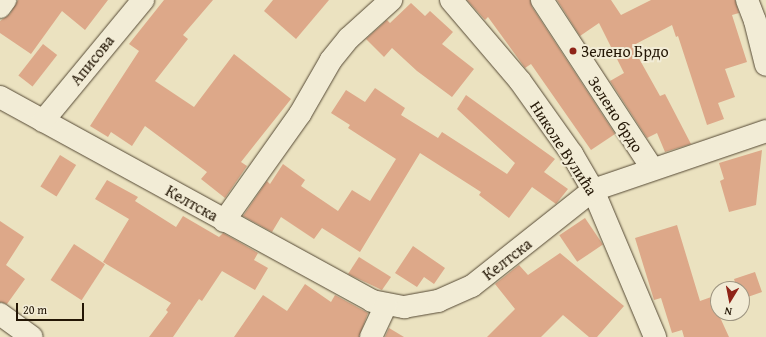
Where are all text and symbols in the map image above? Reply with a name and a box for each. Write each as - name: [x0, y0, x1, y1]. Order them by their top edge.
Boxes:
- street label: Аписова: [66, 31, 118, 89]
- place label: Зелено Брдо: [581, 41, 669, 61]
- marker: Зелено Брдо: [568, 46, 578, 56]
- street label: Зелено брдо: [584, 72, 648, 156]
- street label: Николе Вулића: [526, 97, 602, 199]
- street label: Келтска: [162, 181, 222, 225]
- street label: Келтска: [479, 234, 535, 284]
- north arrow: [710, 281, 750, 321]
- scale bar: [18, 295, 86, 321]
- text: 20 m: [23, 301, 47, 318]
- text: N: [723, 303, 733, 320]

